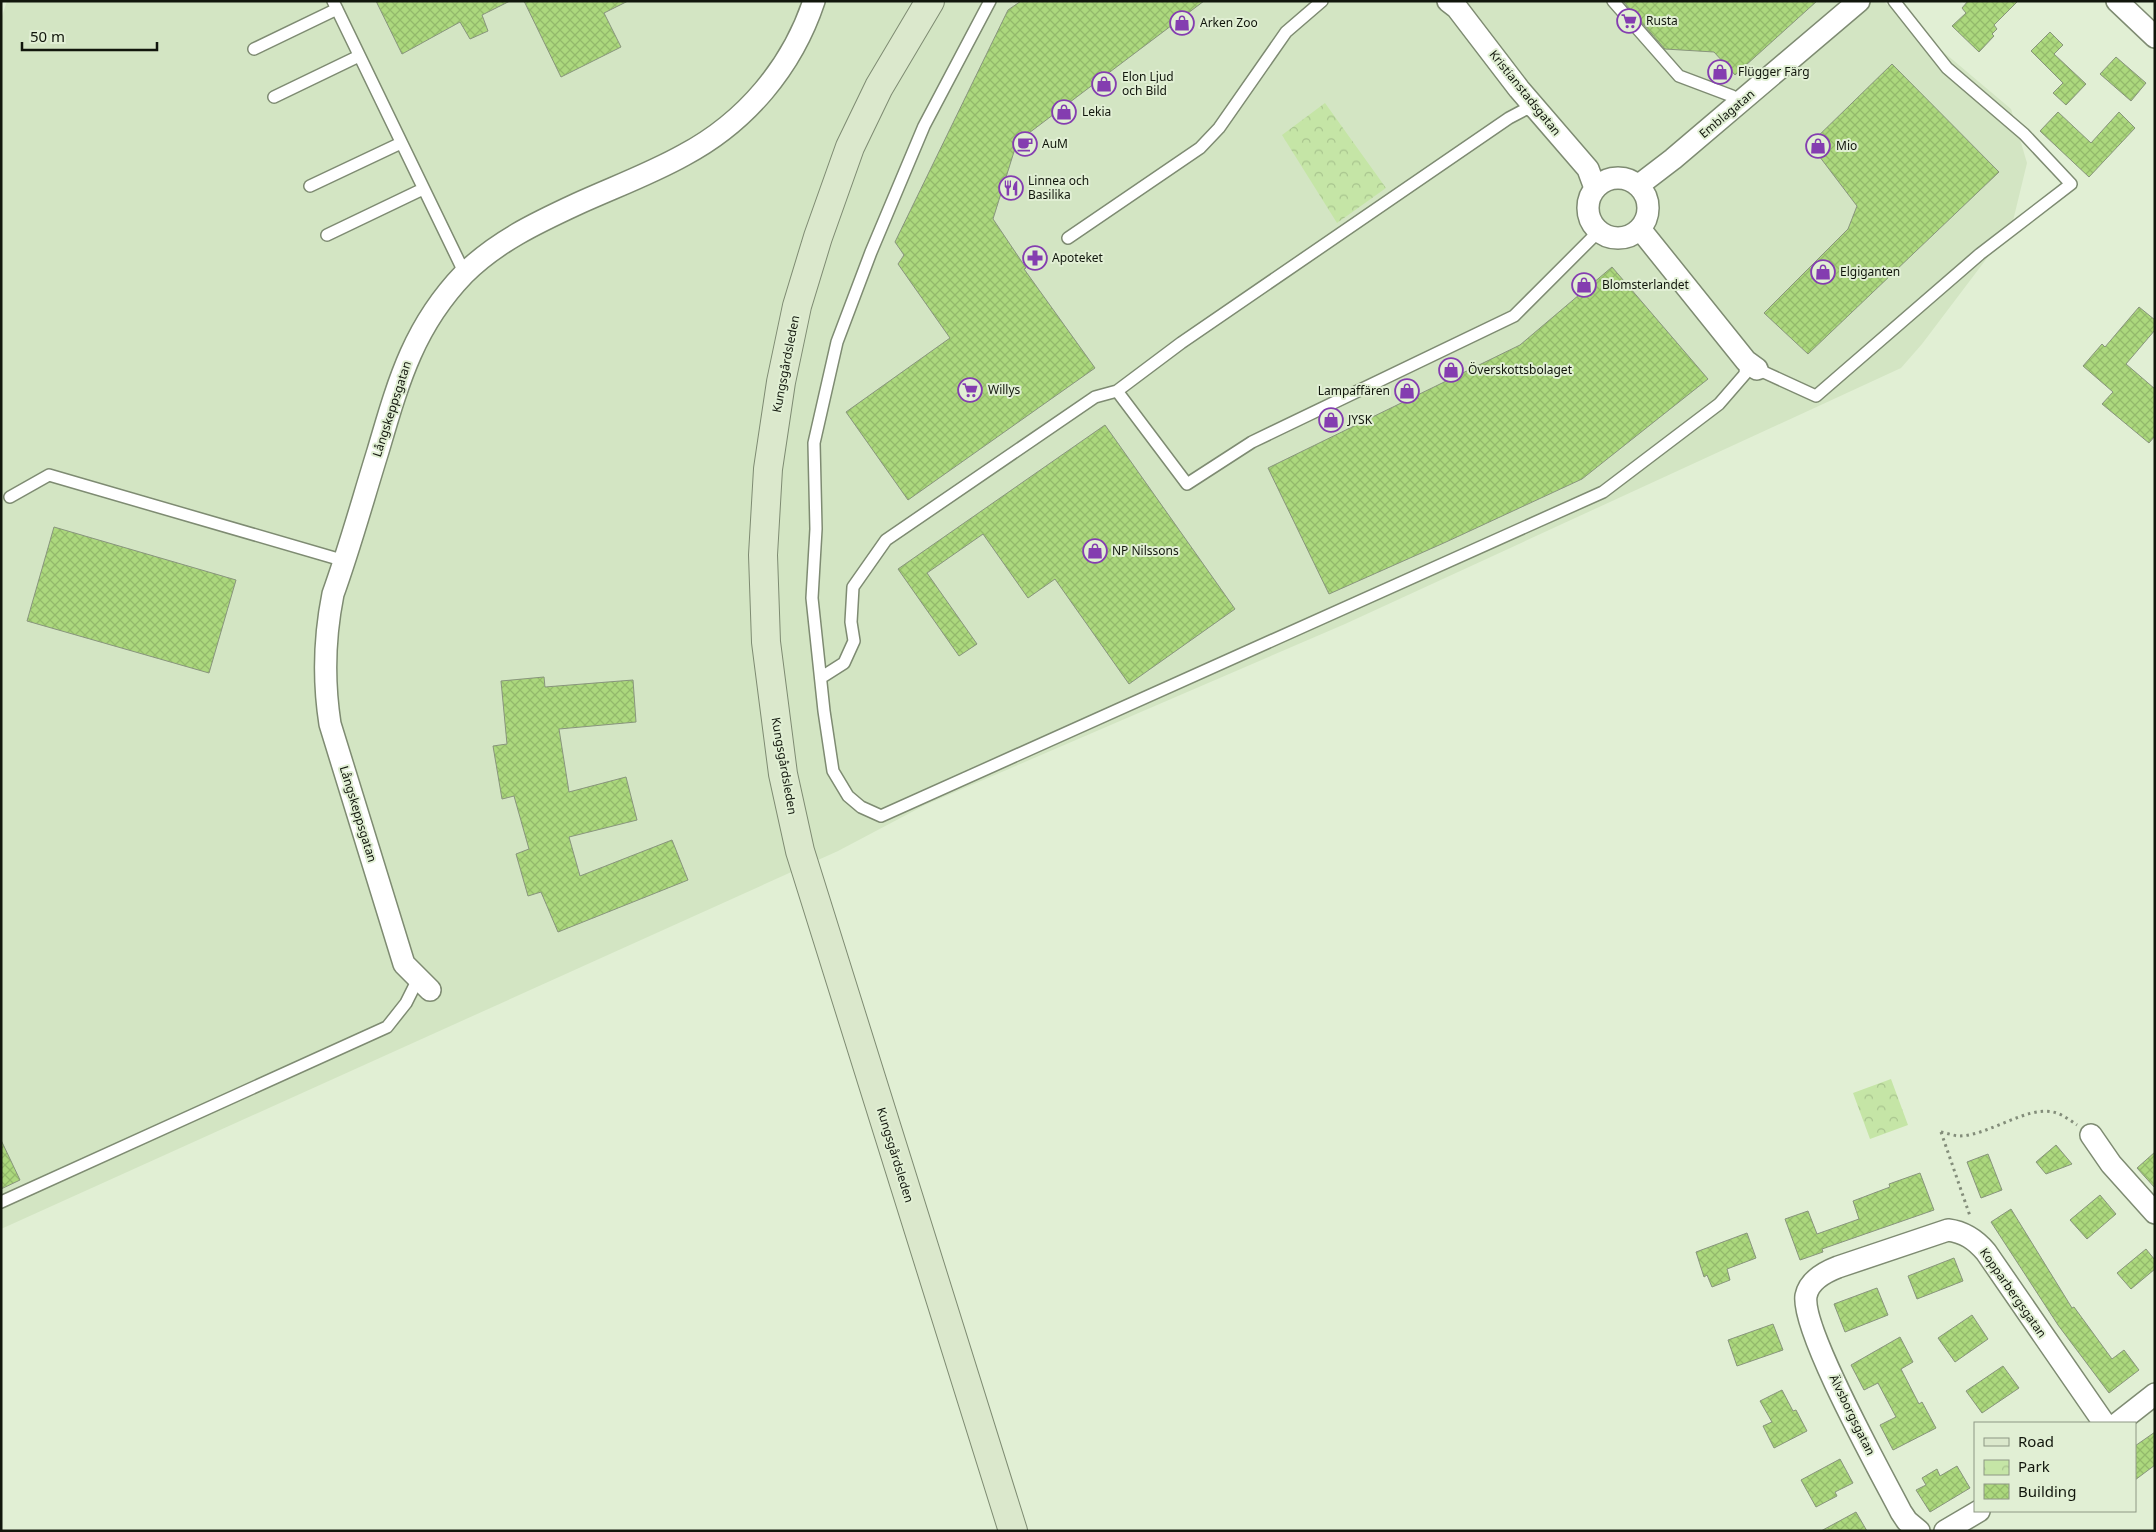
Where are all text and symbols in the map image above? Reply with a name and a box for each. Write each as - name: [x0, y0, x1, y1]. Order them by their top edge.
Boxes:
- supermarket icon: Rusta: [1616, 8, 1642, 34]
- shop icon: Arken Zoo: [1169, 10, 1195, 36]
- place label: Rusta: [1646, 12, 1678, 29]
- place label: Arken Zoo: [1200, 14, 1258, 31]
- scale bar: [22, 20, 158, 52]
- text: 50 m: [30, 26, 65, 46]
- street label: Kristianstadsgatan: [1486, 46, 1565, 139]
- shop icon: Flügger Färg: [1707, 59, 1733, 85]
- place label: Flügger Färg: [1738, 63, 1810, 80]
- place label: Elon Ljud och Bild: [1122, 68, 1174, 99]
- shop icon: Elon Ljud och Bild: [1091, 71, 1117, 97]
- street label: Emblagatan: [1695, 85, 1758, 142]
- shop icon: Lekia: [1051, 99, 1077, 125]
- place label: Lekia: [1082, 103, 1111, 120]
- cafe icon: AuM: [1012, 131, 1038, 157]
- shop icon: Mio: [1805, 133, 1831, 159]
- place label: AuM: [1042, 135, 1068, 152]
- place label: Mio: [1836, 137, 1857, 154]
- place label: Linnea och Basilika: [1028, 172, 1089, 203]
- restaurant icon: Linnea och Basilika: [998, 175, 1024, 201]
- pharmacy icon: Apoteket: [1022, 245, 1048, 271]
- place label: Apoteket: [1052, 249, 1104, 266]
- shop icon: Elgiganten: [1810, 259, 1836, 285]
- place label: Elgiganten: [1840, 263, 1900, 280]
- shop icon: Blomsterlandet: [1571, 272, 1597, 298]
- place label: Blomsterlandet: [1602, 276, 1690, 293]
- street label: Kungsgårdsleden: [768, 314, 803, 414]
- shop icon: Överskottsbolaget: [1438, 357, 1464, 383]
- street label: Långskeppsgatan: [368, 359, 415, 459]
- place label: Överskottsbolaget: [1468, 361, 1573, 378]
- supermarket icon: Willys: [957, 377, 983, 403]
- shop icon: Lampaffären: [1394, 378, 1420, 404]
- place label: Willys: [988, 381, 1021, 398]
- place label: Lampaffären: [1318, 382, 1390, 399]
- shop icon: JYSK: [1318, 407, 1344, 433]
- place label: JYSK: [1347, 411, 1373, 428]
- shop icon: NP Nilssons: [1082, 538, 1108, 564]
- place label: NP Nilssons: [1112, 542, 1179, 559]
- street label: Kungsgårdsleden: [768, 716, 801, 816]
- street label: Långskeppsgatan: [336, 764, 381, 864]
- street label: Kungsgårdsleden: [873, 1105, 918, 1205]
- street label: Kopparbergsgatan: [1976, 1244, 2051, 1341]
- street label: Älvsborgsgatan: [1826, 1372, 1879, 1458]
- legend: [1974, 1422, 2136, 1512]
- text: Road: [2018, 1431, 2054, 1451]
- text: Park: [2018, 1456, 2050, 1476]
- text: Building: [2018, 1481, 2076, 1501]

